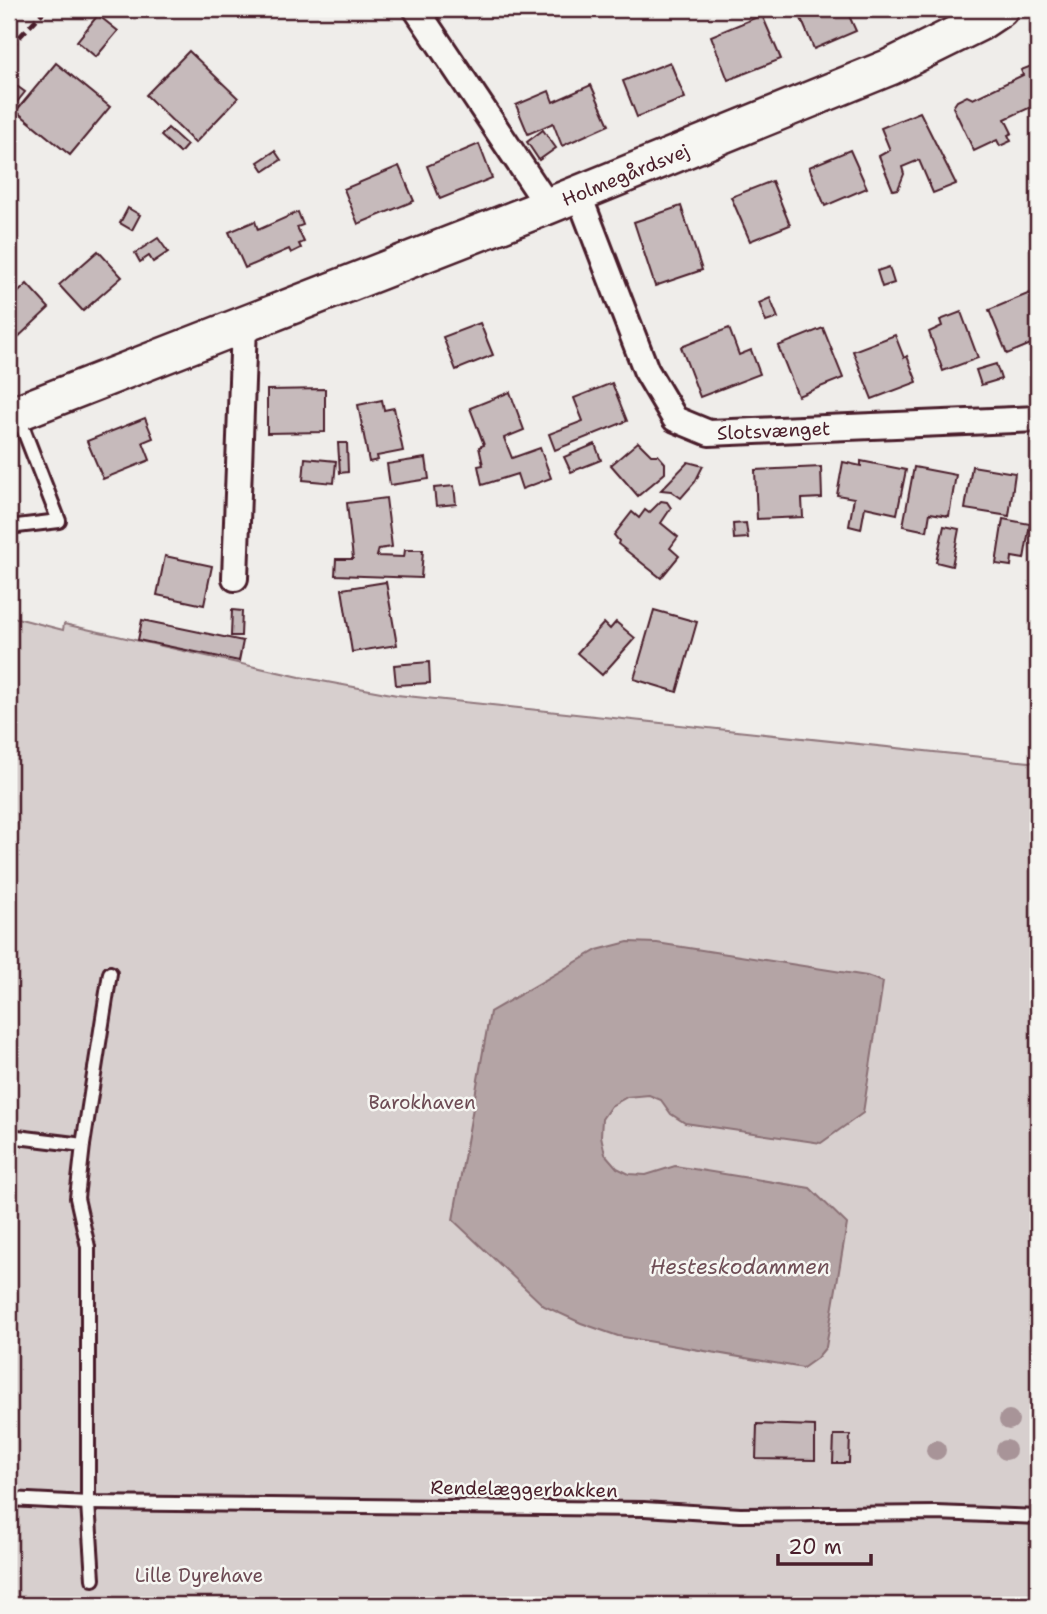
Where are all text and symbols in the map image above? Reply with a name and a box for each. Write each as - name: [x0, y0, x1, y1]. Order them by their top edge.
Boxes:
- street label: Holmegårdsvej: [558, 137, 693, 212]
- street label: Slotsvænget: [716, 415, 831, 445]
- park label: Barokhaven: [368, 1090, 476, 1115]
- water label: Hesteskodammen: [650, 1253, 830, 1281]
- street label: Rendelæggerbakken: [430, 1475, 618, 1503]
- scale bar: [778, 1523, 870, 1567]
- text: 20 m: [788, 1533, 842, 1561]
- park label: Lille Dyrehave: [135, 1563, 263, 1588]

